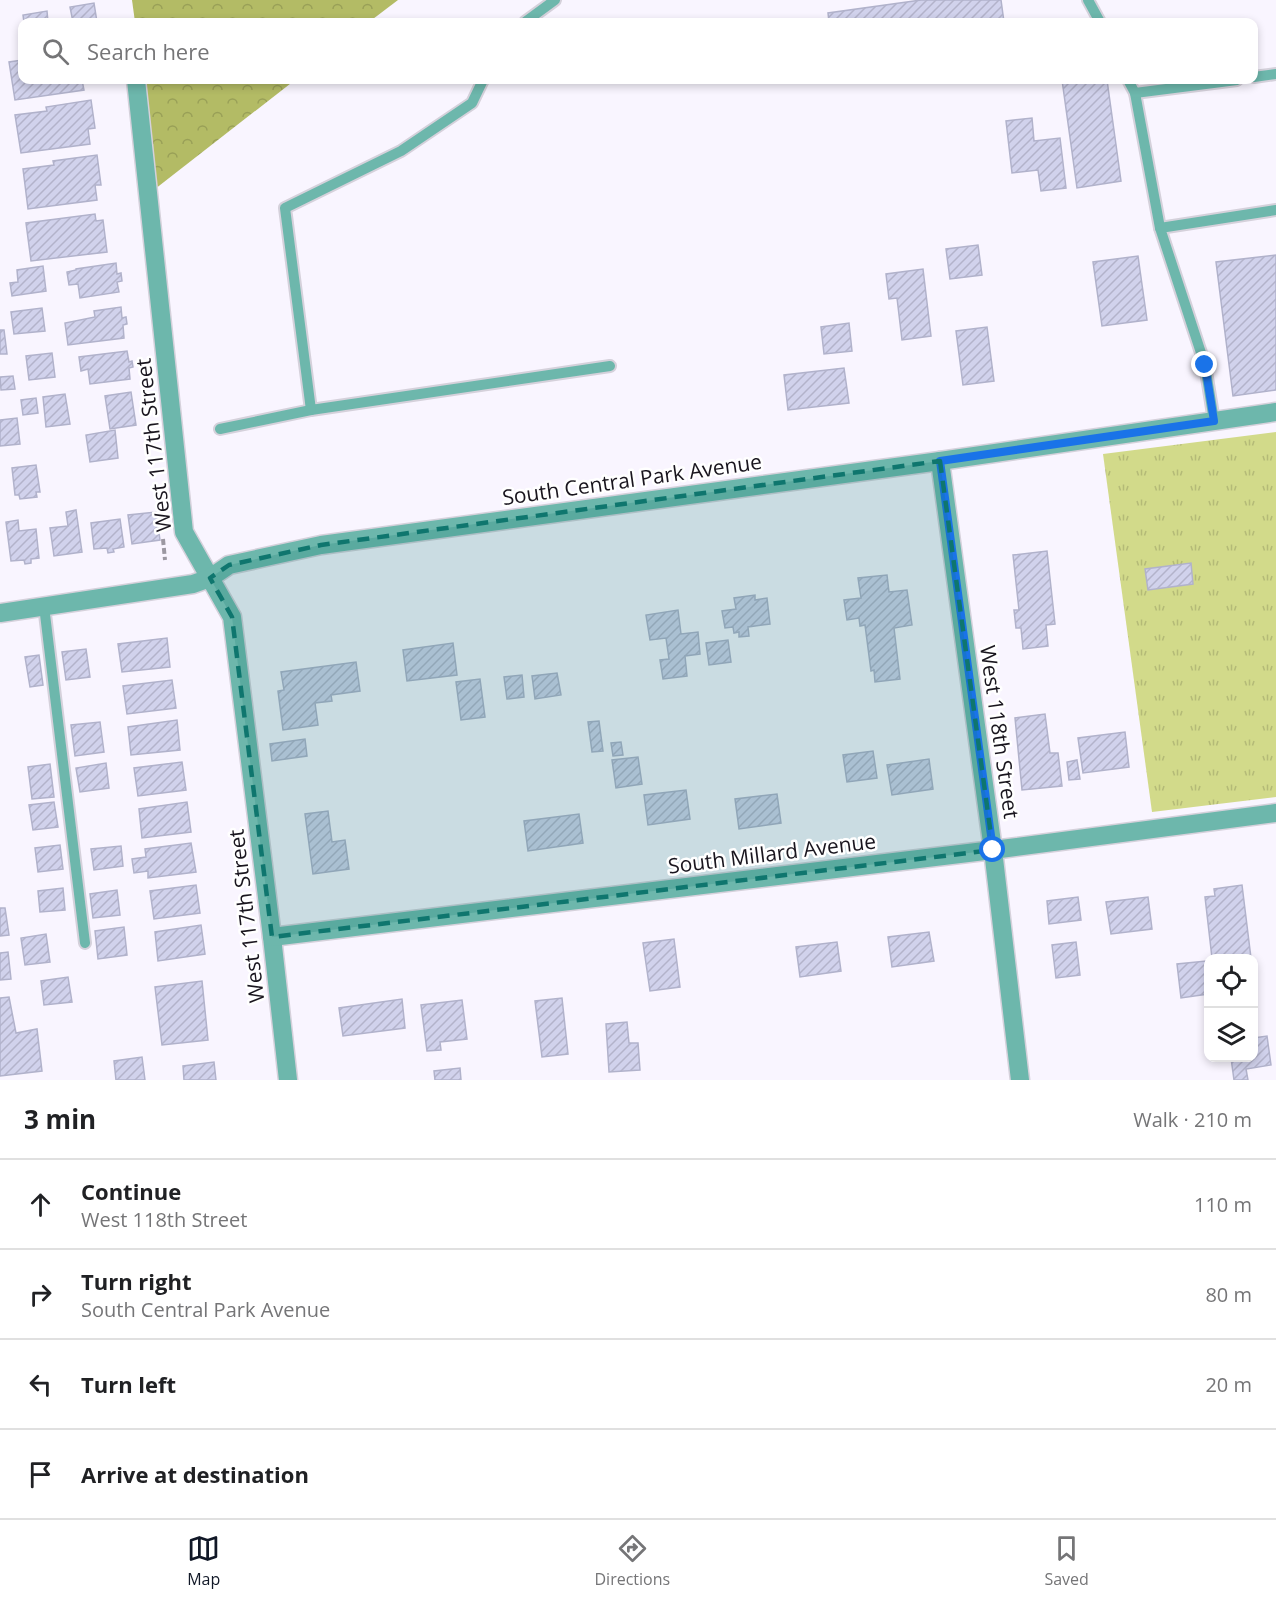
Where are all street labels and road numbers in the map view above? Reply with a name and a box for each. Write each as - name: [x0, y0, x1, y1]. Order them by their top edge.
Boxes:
- street label: West 117th Street: [128, 357, 178, 533]
- street label: South Central Park Avenue: [500, 447, 763, 511]
- street label: West 118th Street: [974, 643, 1026, 820]
- street label: South Millard Avenue: [666, 826, 877, 880]
- street label: West 117th Street: [221, 828, 271, 1004]

